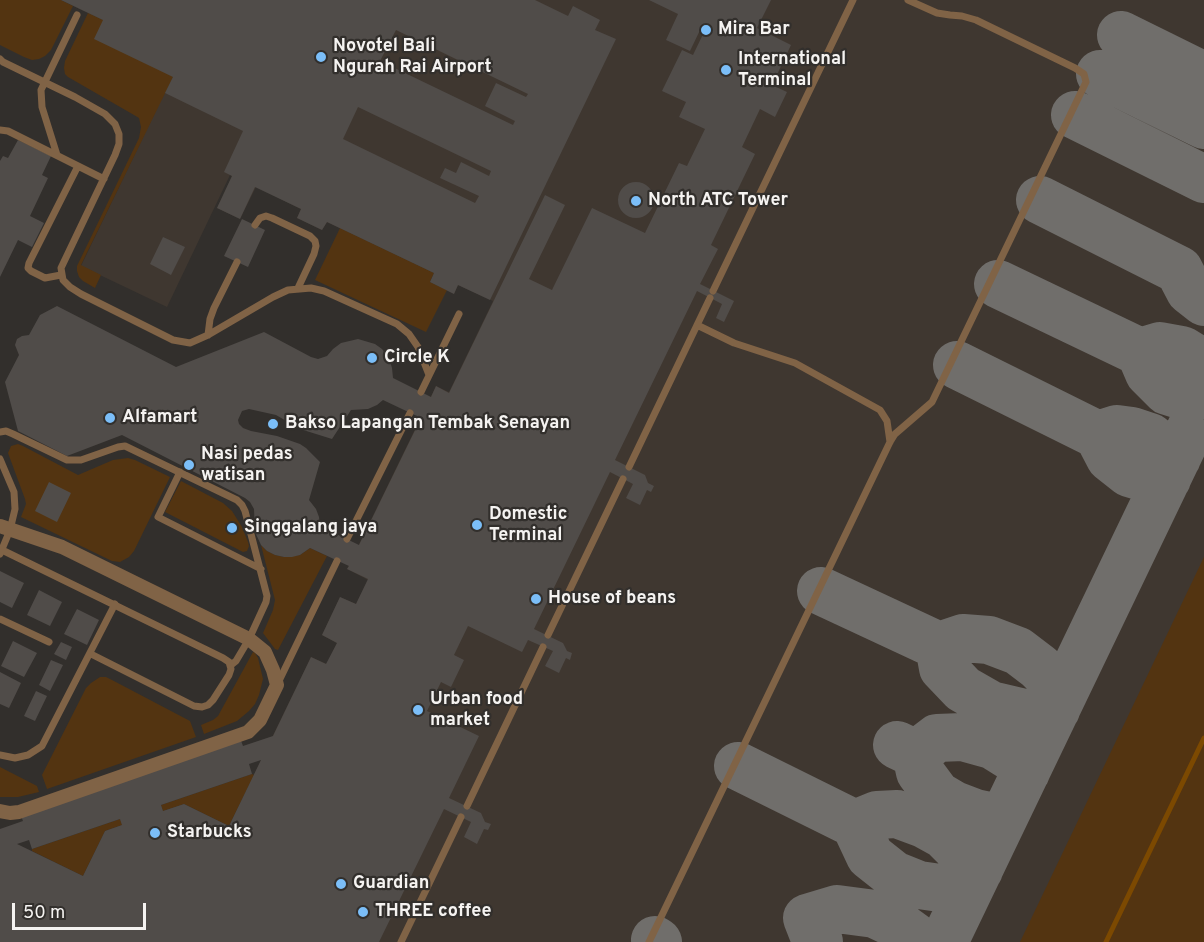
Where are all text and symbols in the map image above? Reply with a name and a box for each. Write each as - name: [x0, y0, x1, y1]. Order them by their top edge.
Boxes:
- place label: Mira Bar: [718, 19, 790, 41]
- marker: Mira Bar: [699, 23, 713, 37]
- place label: Novotel Bali Ngurah Rai Airport: [333, 36, 492, 78]
- place label: International Terminal: [738, 49, 846, 92]
- marker: Novotel Bali Ngurah Rai Airport: [314, 50, 328, 64]
- marker: International Terminal: [719, 63, 733, 77]
- place label: North ATC Tower: [648, 190, 788, 212]
- marker: North ATC Tower: [629, 194, 643, 208]
- place label: Circle K: [384, 347, 450, 369]
- marker: Circle K: [365, 351, 379, 365]
- place label: Alfamart: [122, 407, 197, 429]
- marker: Alfamart: [103, 411, 117, 425]
- place label: Bakso Lapangan Tembak Senayan: [285, 413, 570, 435]
- marker: Bakso Lapangan Tembak Senayan: [266, 417, 280, 431]
- place label: Nasi pedas watisan: [201, 444, 293, 486]
- marker: Nasi pedas watisan: [182, 458, 196, 472]
- place label: Domestic Terminal: [489, 504, 567, 546]
- place label: Singgalang jaya: [244, 517, 377, 539]
- marker: Domestic Terminal: [470, 518, 484, 532]
- marker: Singgalang jaya: [225, 521, 239, 535]
- place label: House of beans: [548, 588, 676, 610]
- marker: House of beans: [529, 592, 543, 606]
- place label: Urban food market: [430, 689, 523, 732]
- marker: Urban food market: [411, 703, 425, 717]
- place label: Starbucks: [167, 822, 251, 844]
- marker: Starbucks: [148, 826, 162, 840]
- place label: Guardian: [353, 873, 429, 895]
- marker: Guardian: [334, 877, 348, 891]
- scale bar: [15, 891, 148, 929]
- place label: THREE coffee: [375, 901, 492, 923]
- text: 50 m: [23, 902, 65, 925]
- marker: THREE coffee: [356, 905, 370, 919]

